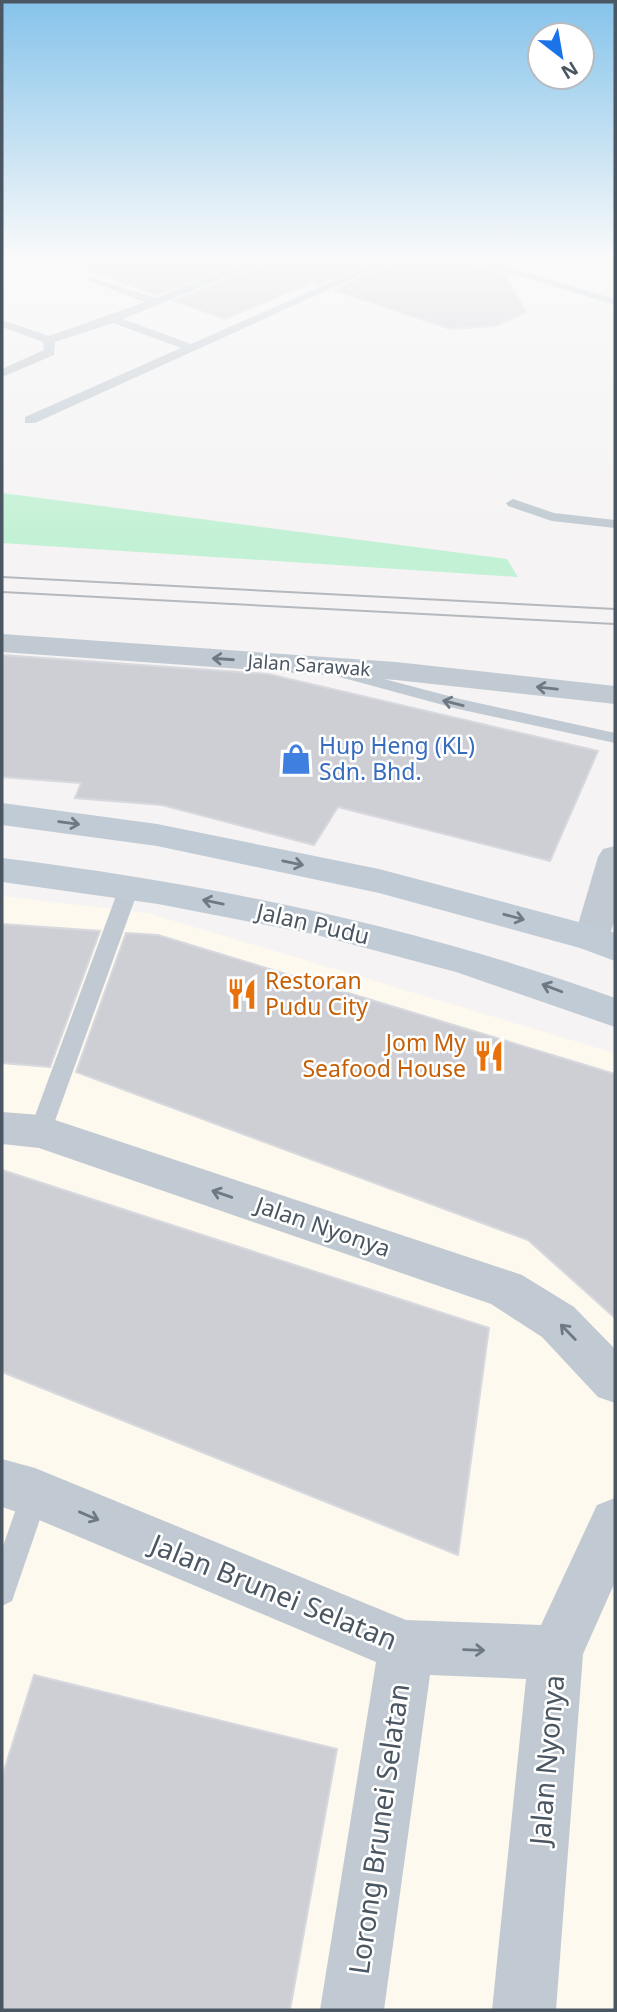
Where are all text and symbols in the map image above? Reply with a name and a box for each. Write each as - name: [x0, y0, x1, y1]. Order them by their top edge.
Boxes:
- north arrow: [526, 21, 596, 91]
- text: N: [556, 55, 583, 86]
- street label: Jalan Sarawak: [245, 648, 371, 682]
- one-way arrow: [212, 652, 235, 665]
- one-way arrow: [537, 681, 559, 694]
- one-way arrow: [442, 696, 465, 709]
- place label: Hup Heng (KL) Sdn. Bhd.: [319, 729, 475, 787]
- shop icon: Hup Heng (KL) Sdn. Bhd.: [279, 742, 313, 776]
- one-way arrow: [57, 817, 80, 830]
- one-way arrow: [281, 857, 304, 871]
- one-way arrow: [202, 894, 225, 908]
- street label: Jalan Pudu: [252, 894, 373, 952]
- one-way arrow: [502, 911, 525, 924]
- place label: Restoran Pudu City: [265, 964, 368, 1022]
- restaurant icon: Restoran Pudu City: [225, 977, 259, 1011]
- one-way arrow: [541, 980, 563, 993]
- place label: Jom My Seafood House: [302, 1026, 466, 1084]
- restaurant icon: Jom My Seafood House: [472, 1039, 506, 1073]
- one-way arrow: [212, 1187, 234, 1199]
- street label: Jalan Nyonya: [250, 1187, 395, 1264]
- one-way arrow: [559, 1323, 576, 1340]
- one-way arrow: [77, 1510, 99, 1523]
- street label: Jalan Brunei Selatan: [143, 1523, 403, 1658]
- one-way arrow: [462, 1643, 485, 1656]
- street label: Jalan Nyonya: [519, 1673, 572, 1850]
- street label: Lorong Brunei Selatan: [339, 1681, 417, 1977]

